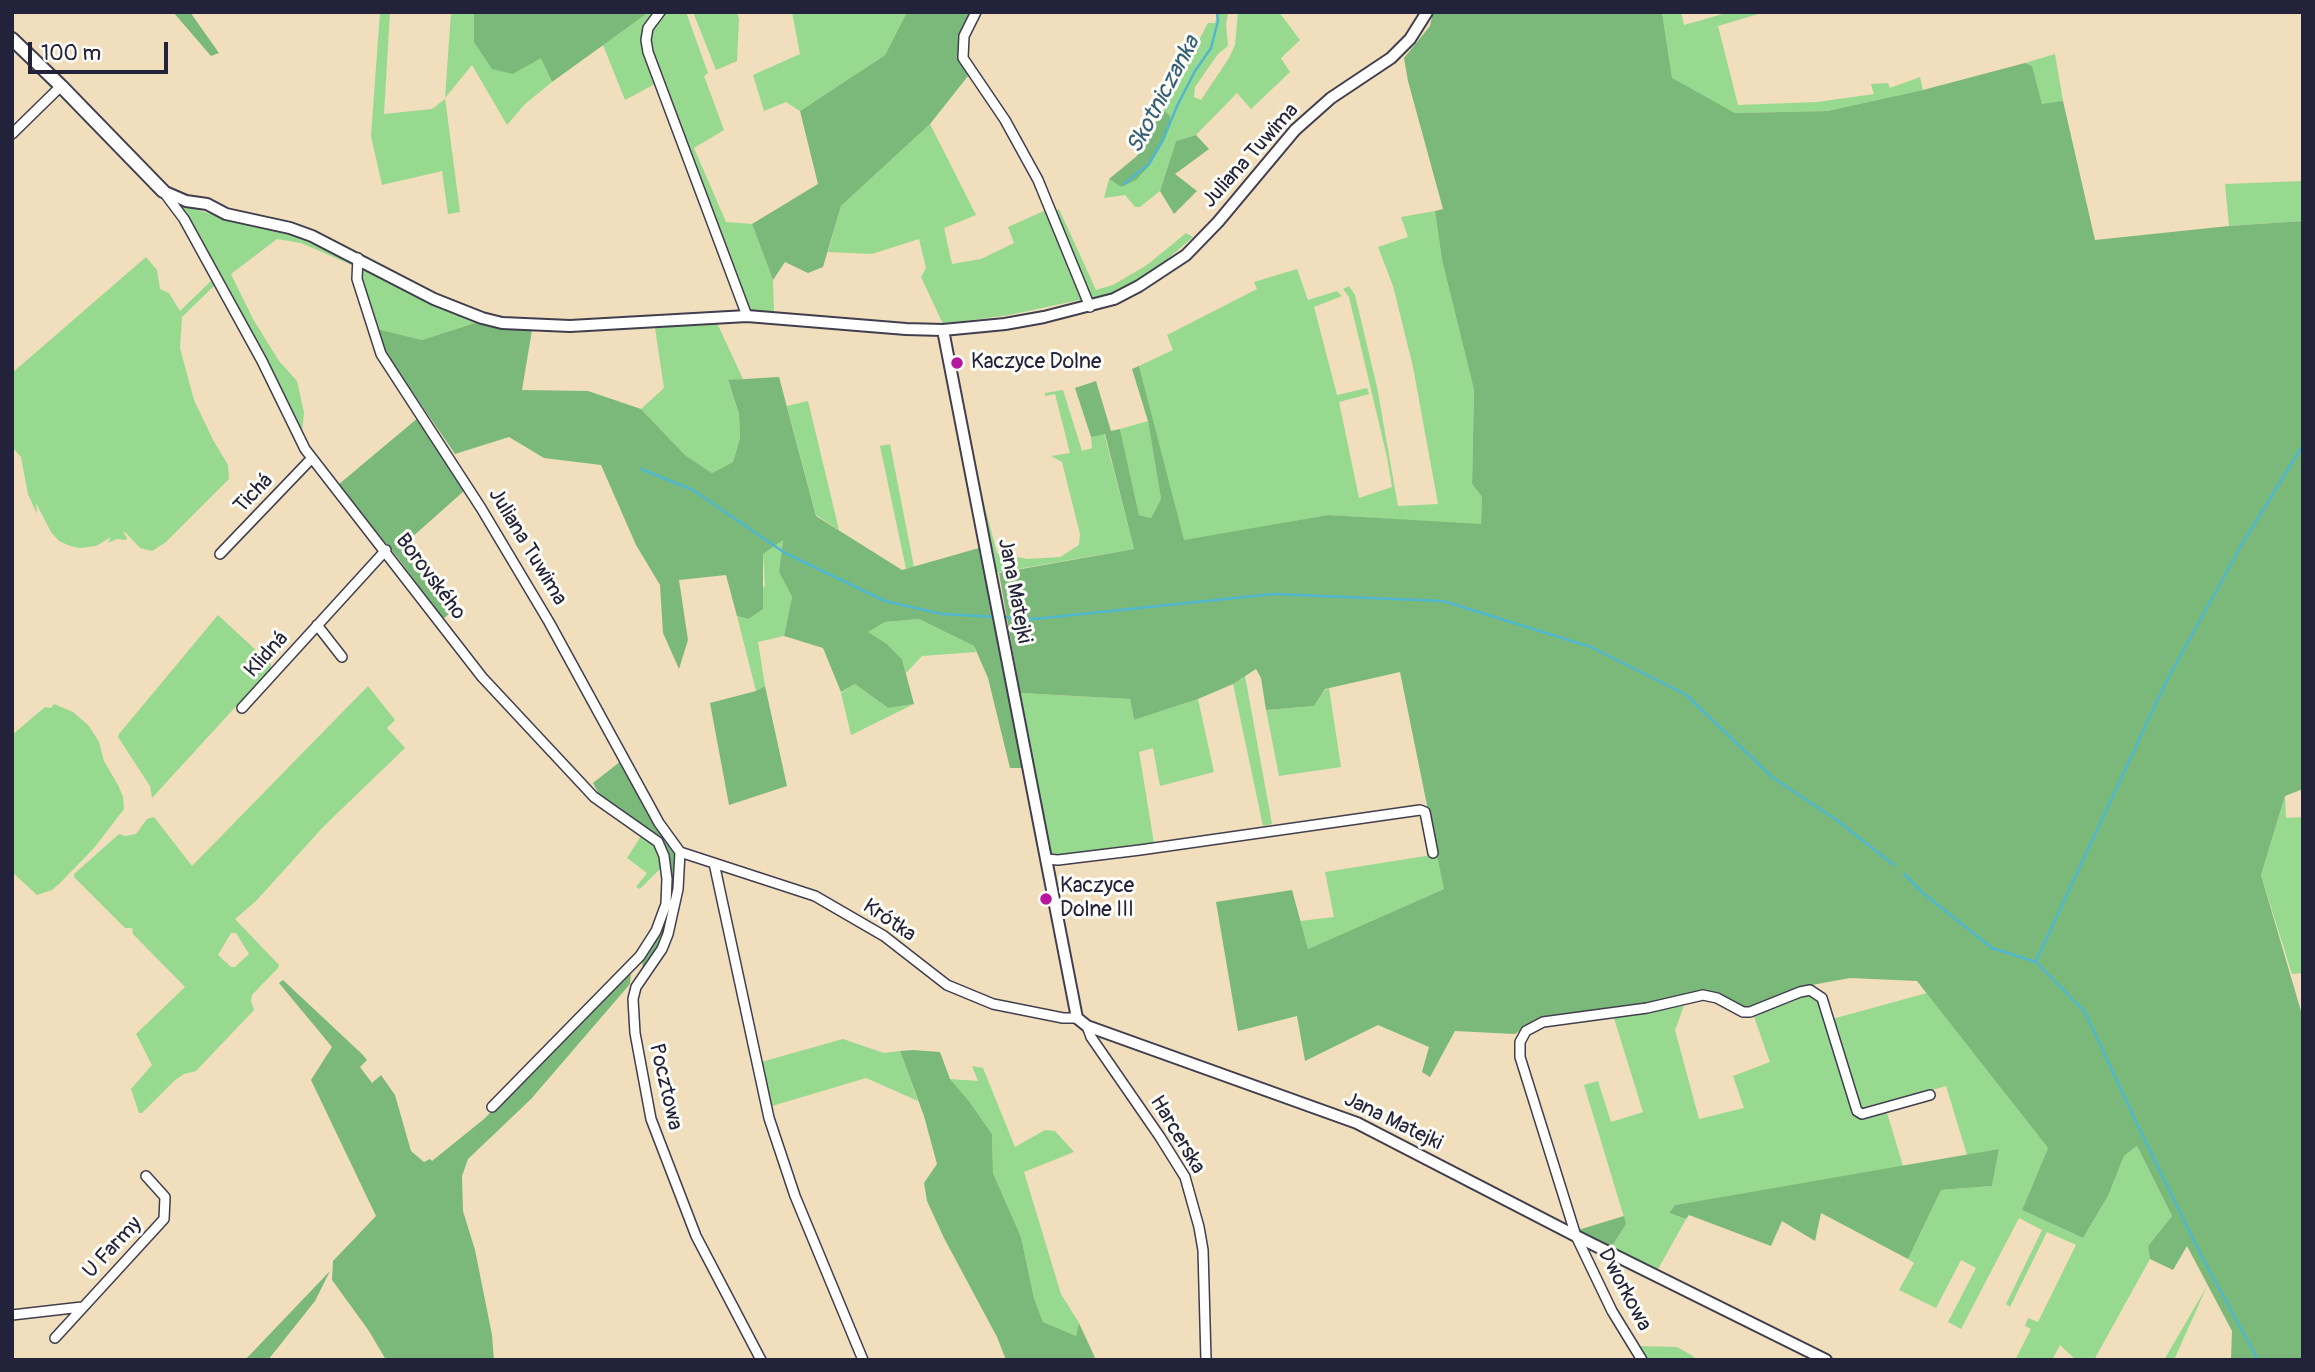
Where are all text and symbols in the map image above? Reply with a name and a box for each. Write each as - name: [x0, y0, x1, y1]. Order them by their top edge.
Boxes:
- scale bar: [32, 28, 172, 72]
- water label: Skotniczanka: [1122, 32, 1206, 158]
- text: 100 m: [41, 40, 101, 67]
- street label: Juliana Tuwima: [1197, 98, 1305, 214]
- place label: Kaczyce Dolne: [971, 350, 1101, 376]
- marker: Kaczyce Dolne: [949, 355, 965, 371]
- street label: Tichá: [229, 469, 279, 519]
- street label: Juliana Tuwima: [482, 484, 572, 610]
- street label: Borovského: [389, 529, 471, 625]
- street label: Jana Matejki: [991, 536, 1037, 646]
- street label: Klidná: [240, 627, 294, 683]
- place label: Kaczyce Dolne III: [1060, 874, 1134, 924]
- marker: Kaczyce Dolne III: [1038, 891, 1054, 907]
- street label: Krótka: [858, 894, 920, 948]
- street label: Pocztowa: [643, 1041, 687, 1133]
- street label: Jana Matejki: [1340, 1087, 1446, 1157]
- street label: Harcerska: [1144, 1091, 1210, 1179]
- street label: U Farmy: [78, 1212, 148, 1284]
- street label: Dworkowa: [1592, 1244, 1656, 1336]

